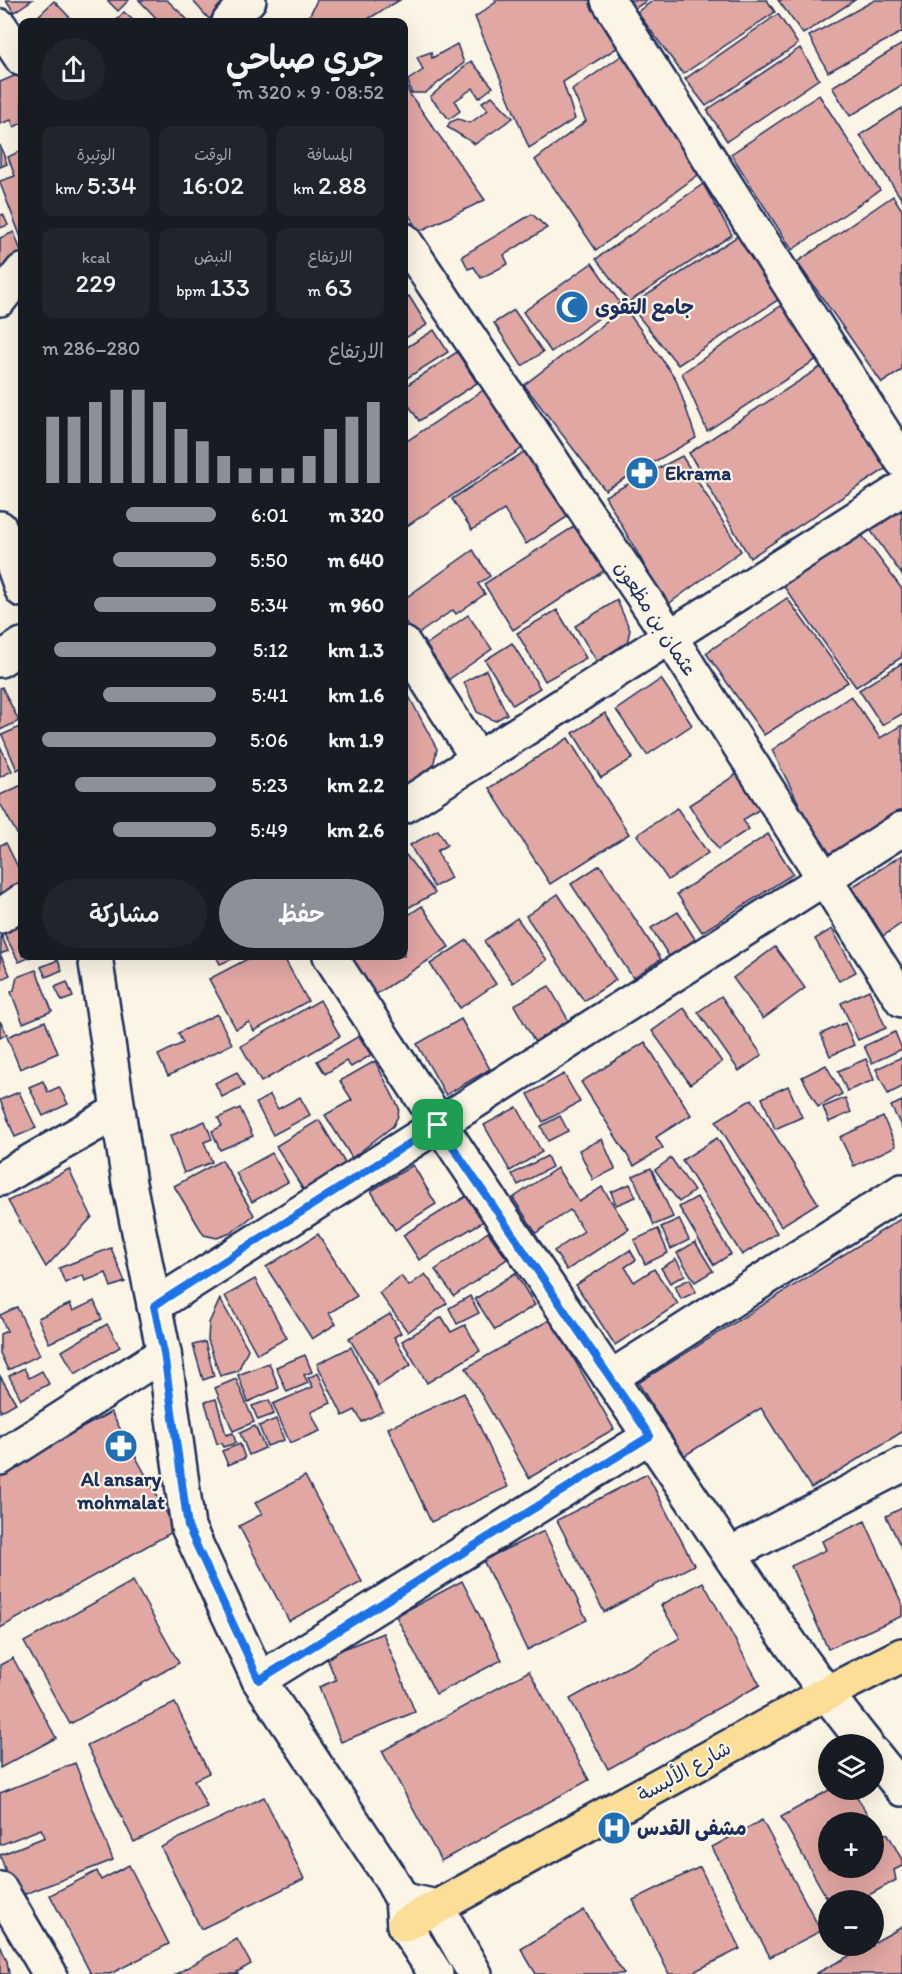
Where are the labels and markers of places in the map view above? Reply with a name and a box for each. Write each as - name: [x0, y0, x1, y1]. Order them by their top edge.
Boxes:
- mosque icon: جامع التقوى: [554, 289, 590, 325]
- place label: جامع التقوى: [595, 295, 694, 322]
- pharmacy icon: Ekrama: [624, 455, 660, 491]
- place label: Ekrama: [665, 461, 731, 485]
- pin: [412, 1099, 463, 1150]
- pharmacy icon: Al ansary mohmalat: [103, 1428, 139, 1464]
- place label: Al ansary mohmalat: [76, 1467, 165, 1514]
- hospital icon: مشفى القدس: [596, 1810, 632, 1846]
- place label: مشفى القدس: [637, 1816, 747, 1841]

